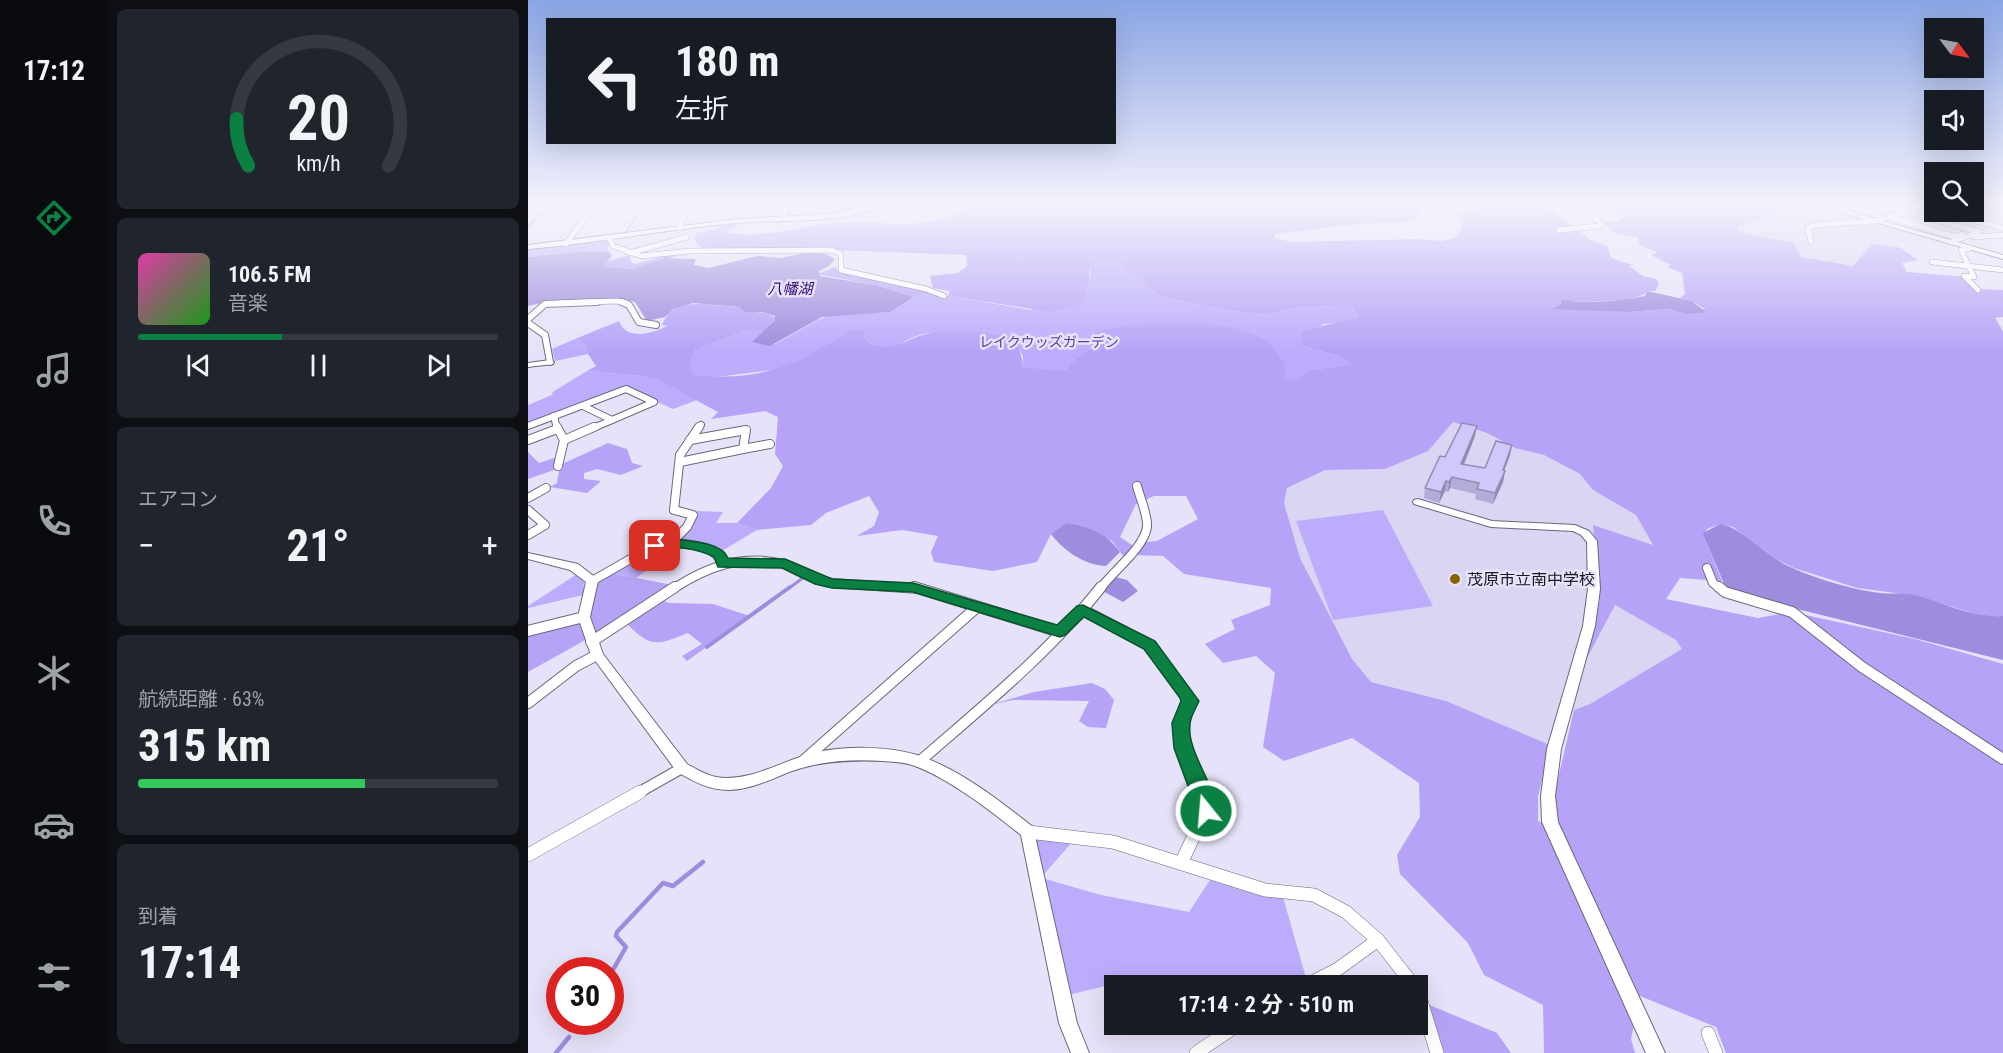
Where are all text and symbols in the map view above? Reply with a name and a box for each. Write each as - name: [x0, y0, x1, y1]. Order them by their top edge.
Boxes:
- north arrow: [1924, 18, 1984, 78]
- map controls: [1924, 18, 1984, 222]
- text: 180 m: [675, 37, 780, 86]
- icon: left: [576, 42, 654, 120]
- text: 17:12: [23, 55, 85, 87]
- text: 20: [286, 82, 350, 155]
- button: sound: [1924, 90, 1984, 150]
- text: 左折: [675, 93, 729, 125]
- text: km/h: [296, 151, 340, 176]
- button: search: [1924, 162, 1984, 222]
- icon: directions: [33, 197, 75, 239]
- text: 106.5 FM: [228, 262, 311, 287]
- water label: 八幡湖: [767, 280, 814, 298]
- text: 音楽: [228, 291, 268, 315]
- park label: レイクウッズガーデン: [979, 334, 1119, 350]
- icon: music: [33, 349, 75, 391]
- icon: previous: [182, 349, 215, 382]
- icon: pause: [302, 349, 335, 382]
- icon: next: [422, 349, 455, 382]
- text: エアコン: [138, 487, 218, 511]
- icon: phone: [33, 500, 75, 542]
- text: 21°: [287, 519, 350, 572]
- pin: [629, 520, 680, 571]
- text: −: [138, 526, 155, 565]
- text: +: [482, 526, 498, 565]
- icon: arrive: [638, 529, 671, 562]
- place label: 茂原市立南中学校: [1467, 570, 1595, 589]
- marker: 茂原市立南中学校: [1448, 572, 1462, 586]
- icon: climate: [33, 652, 75, 694]
- text: 航続距離 · 63%: [138, 687, 264, 711]
- text: 315 km: [138, 719, 271, 772]
- position arrow: [1174, 779, 1238, 843]
- icon: car: [33, 804, 75, 846]
- text: 到着: [138, 904, 178, 928]
- text: 17:14: [138, 936, 241, 989]
- icon: filters: [33, 956, 75, 998]
- speed limit sign: 30: [546, 957, 624, 1035]
- text: 17:14 · 2 分 · 510 m: [1178, 992, 1354, 1017]

